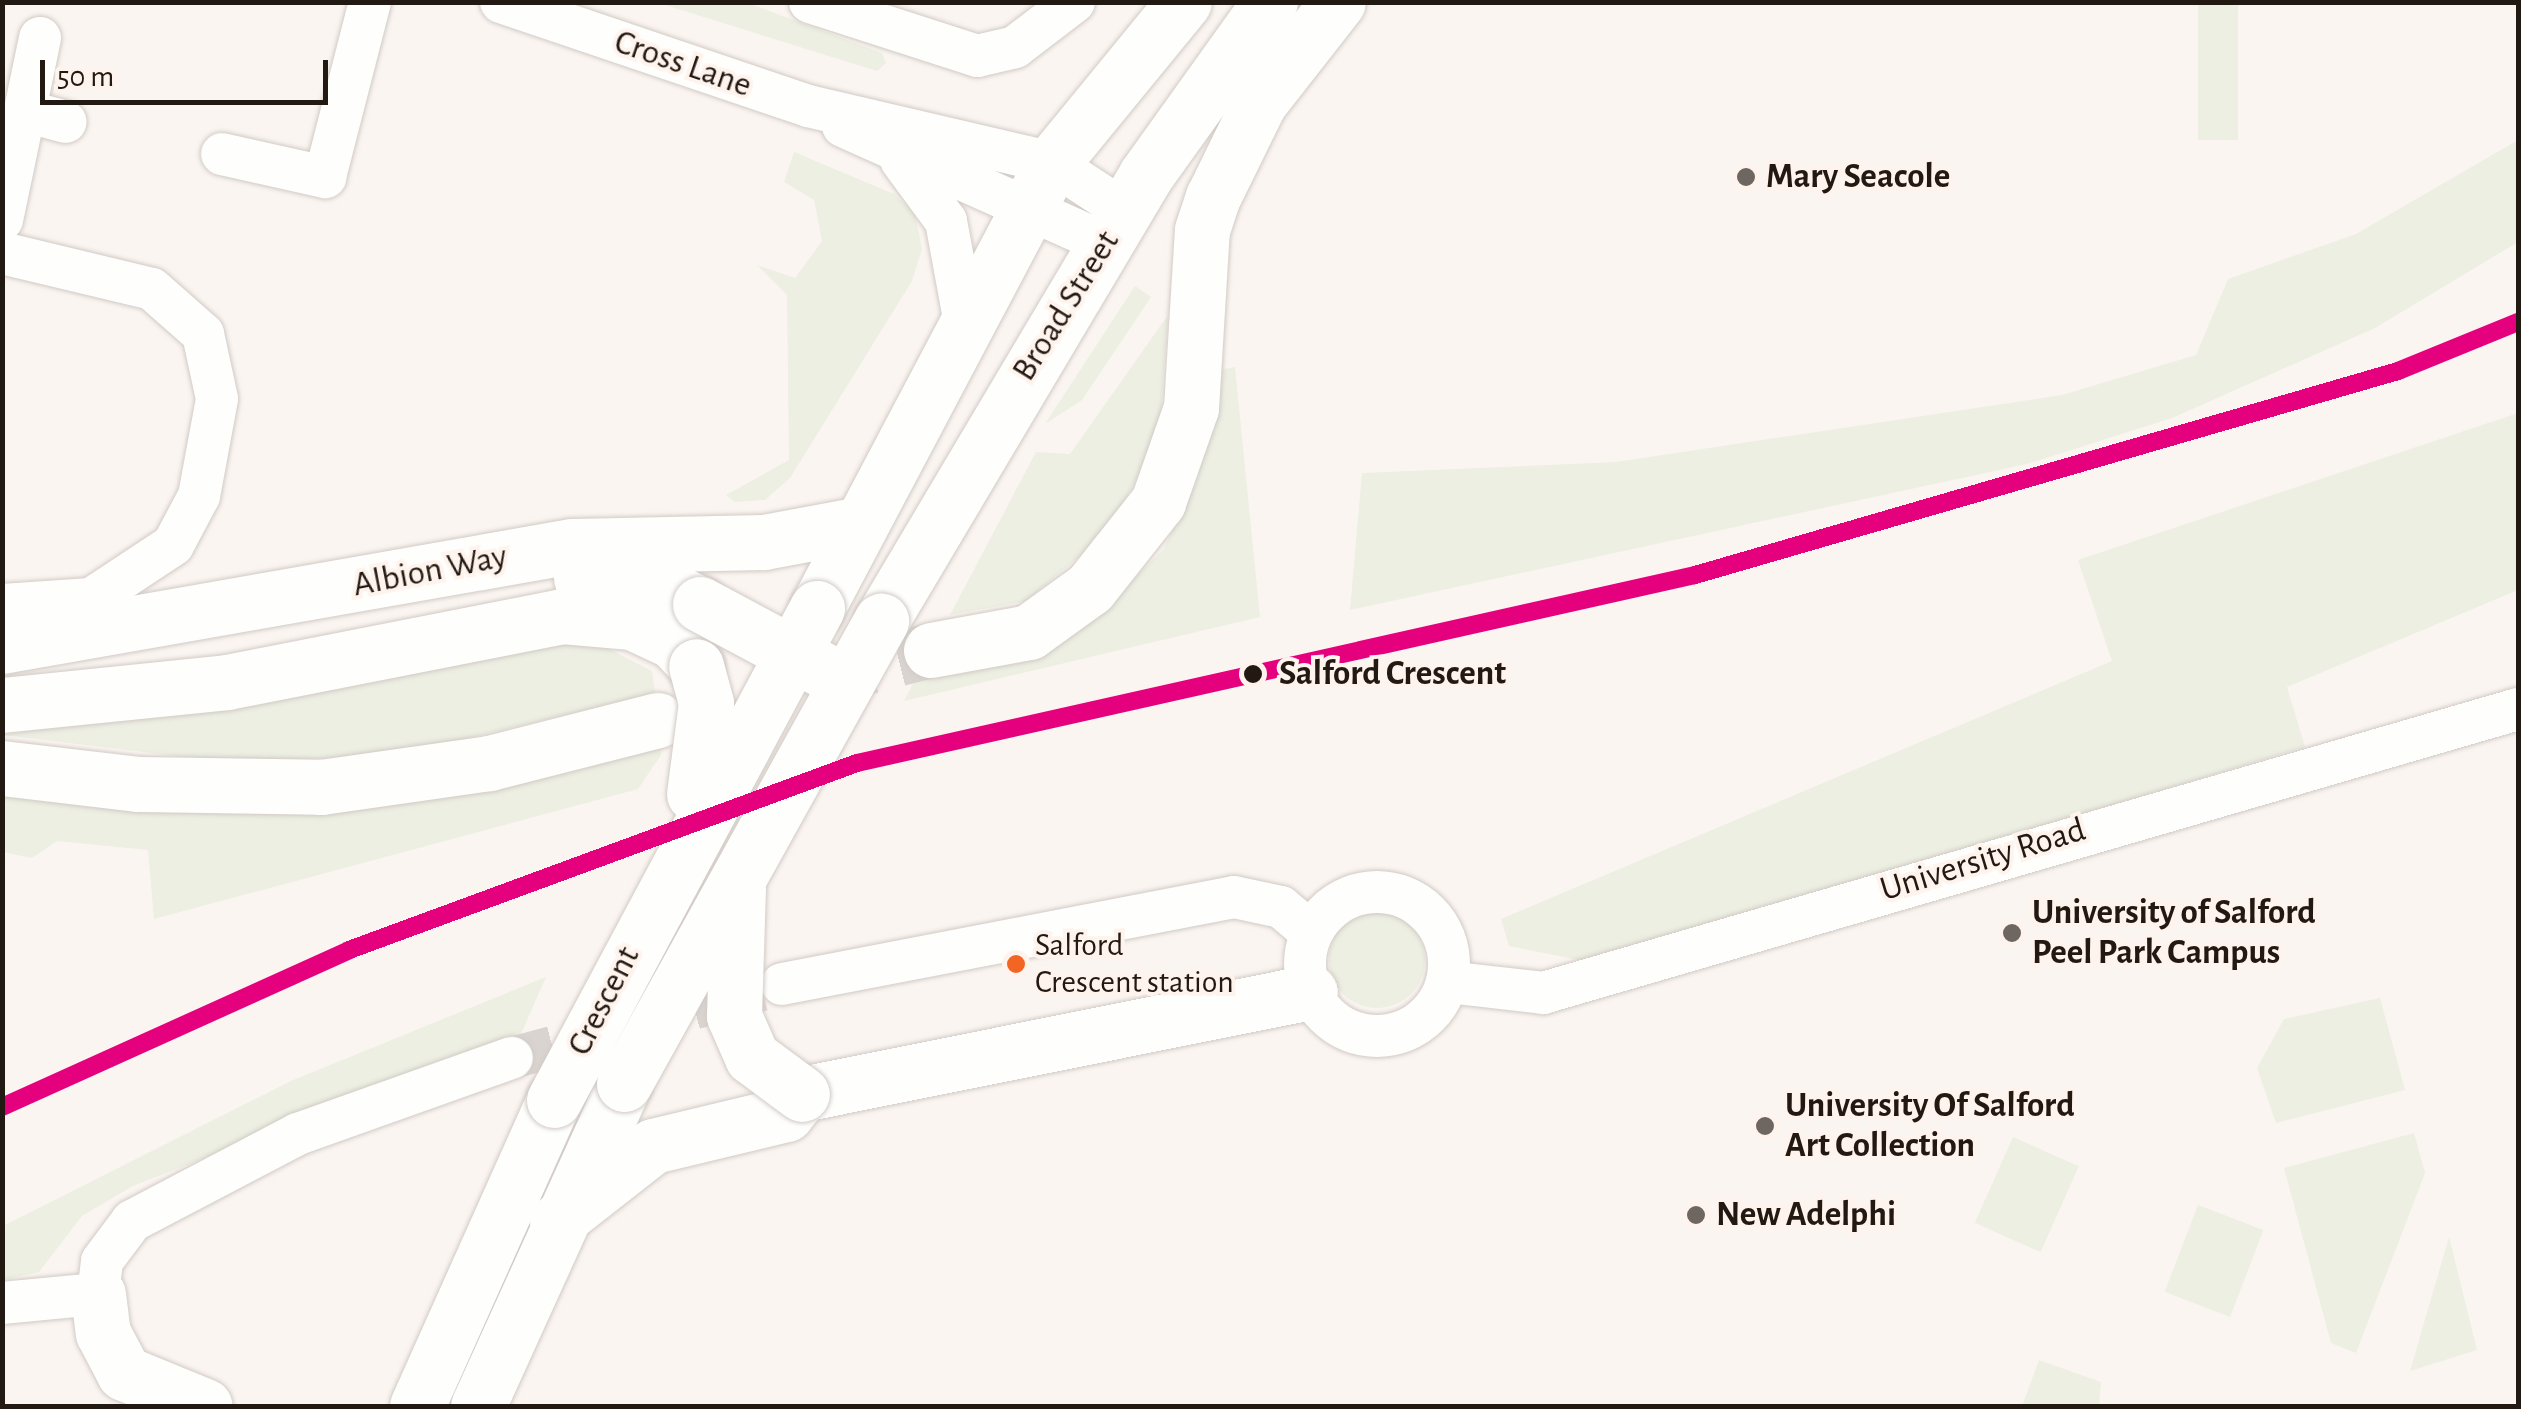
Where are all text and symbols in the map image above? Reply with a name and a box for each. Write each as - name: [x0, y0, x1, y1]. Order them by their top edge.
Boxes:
- street label: Cross Lane: [609, 21, 757, 107]
- scale bar: [45, 40, 332, 102]
- text: 50 m: [57, 62, 114, 92]
- place label: Mary Seacole: [1766, 156, 1950, 198]
- marker: Mary Seacole: [1735, 166, 1757, 188]
- street label: Broad Street: [1003, 223, 1129, 389]
- street label: Albion Way: [349, 535, 511, 607]
- place label: Salford Crescent: [1279, 653, 1506, 695]
- marker: Salford Crescent: [1236, 657, 1270, 691]
- street label: University Road: [1875, 809, 2091, 911]
- place label: University of Salford Peel Park Campus: [2032, 892, 2316, 974]
- marker: University of Salford Peel Park Campus: [2001, 922, 2023, 944]
- place label: Salford Crescent station: [1035, 927, 1234, 1002]
- street label: Crescent: [559, 939, 649, 1063]
- marker: Salford Crescent station: [1006, 954, 1026, 974]
- place label: University Of Salford Art Collection: [1785, 1085, 2075, 1167]
- marker: University Of Salford Art Collection: [1754, 1115, 1776, 1137]
- place label: New Adelphi: [1716, 1194, 1896, 1236]
- marker: New Adelphi: [1685, 1204, 1707, 1226]

